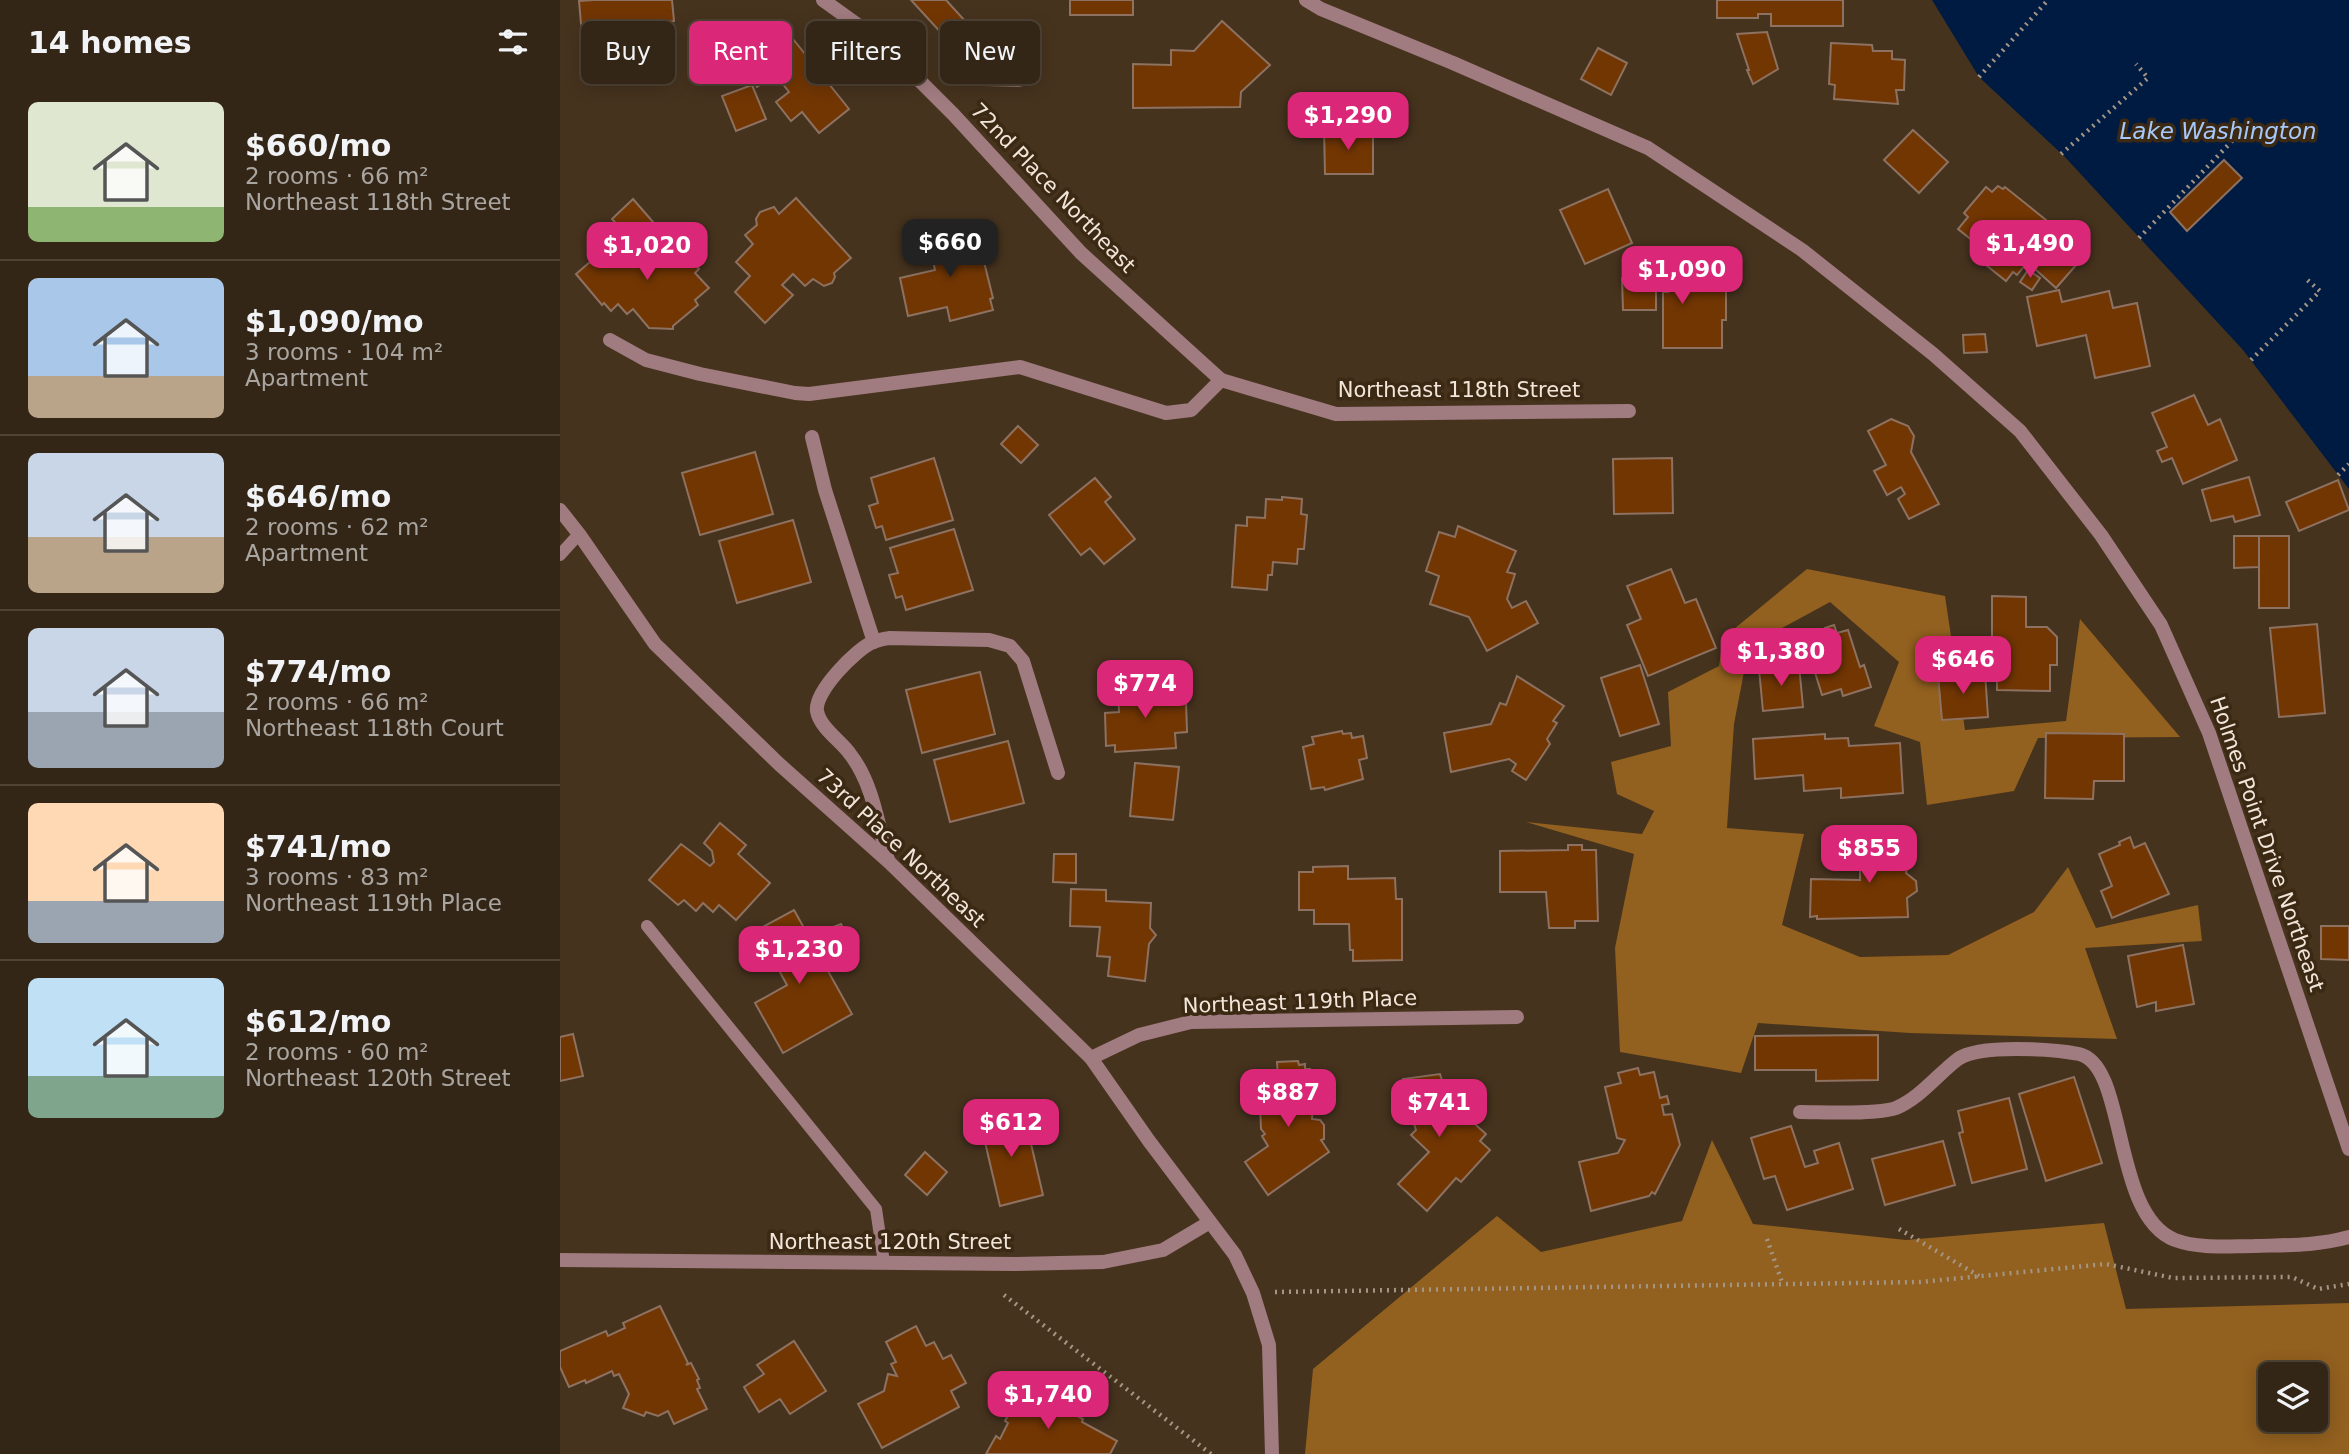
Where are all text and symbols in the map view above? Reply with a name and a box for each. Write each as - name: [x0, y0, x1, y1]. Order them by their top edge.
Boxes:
- chip: Buy: [581, 21, 675, 84]
- chip: Rent: [689, 21, 792, 84]
- chip: Filters: [806, 21, 926, 84]
- chip: New: [940, 21, 1040, 84]
- icon: filters: [494, 23, 532, 61]
- text: 14 homes: [28, 25, 192, 60]
- pin: $1,290: [1291, 92, 1405, 152]
- street label: 72nd Place Northeast: [966, 98, 1140, 278]
- text: $1,290: [1304, 102, 1392, 128]
- water label: Lake Washington: [2119, 118, 2317, 144]
- text: $660/mo: [245, 128, 391, 163]
- icon: home: [84, 130, 168, 214]
- text: 2 rooms · 66 m²: [245, 163, 429, 189]
- text: Northeast 118th Street: [245, 189, 511, 215]
- pin: $660: [909, 219, 991, 279]
- pin: $1,490: [1973, 220, 2087, 280]
- pin: $1,020: [590, 222, 704, 282]
- text: $660: [918, 229, 982, 255]
- text: $1,490: [1986, 230, 2074, 256]
- text: $1,020: [603, 232, 691, 258]
- pin: $1,090: [1625, 246, 1739, 306]
- text: $1,090: [1638, 256, 1726, 282]
- text: $1,090/mo: [245, 304, 424, 339]
- icon: home: [84, 306, 168, 390]
- text: 3 rooms · 104 m²: [245, 339, 443, 365]
- text: Apartment: [245, 365, 368, 391]
- street label: Northeast 118th Street: [1338, 378, 1580, 402]
- text: $646/mo: [245, 479, 391, 514]
- icon: home: [84, 481, 168, 565]
- text: 2 rooms · 62 m²: [245, 514, 429, 540]
- text: Apartment: [245, 540, 368, 566]
- pin: $1,380: [1724, 628, 1838, 688]
- pin: $646: [1922, 636, 2004, 696]
- text: $1,380: [1737, 638, 1825, 664]
- text: $646: [1931, 646, 1995, 672]
- text: $774/mo: [245, 654, 391, 689]
- icon: home: [84, 656, 168, 740]
- pin: $774: [1104, 660, 1186, 720]
- text: $774: [1113, 670, 1177, 696]
- text: 2 rooms · 66 m²: [245, 689, 429, 715]
- street label: Holmes Point Drive Northeast: [2205, 693, 2329, 995]
- text: Northeast 118th Court: [245, 715, 504, 741]
- street label: 73rd Place Northeast: [812, 764, 990, 932]
- pin: $855: [1828, 826, 1910, 885]
- text: $741/mo: [245, 829, 391, 864]
- icon: home: [84, 831, 168, 915]
- text: $855: [1837, 835, 1901, 861]
- text: 3 rooms · 83 m²: [245, 864, 429, 890]
- text: Northeast 119th Place: [245, 890, 502, 916]
- pin: $1,230: [742, 926, 856, 986]
- text: $1,230: [755, 936, 843, 962]
- street label: Northeast 119th Place: [1182, 986, 1418, 1018]
- text: $612/mo: [245, 1004, 391, 1039]
- icon: home: [84, 1006, 168, 1090]
- text: 2 rooms · 60 m²: [245, 1039, 429, 1065]
- text: Northeast 120th Street: [245, 1065, 511, 1091]
- pin: $887: [1247, 1070, 1329, 1129]
- text: $887: [1256, 1079, 1320, 1105]
- pin: $741: [1398, 1080, 1480, 1139]
- text: $741: [1407, 1089, 1471, 1115]
- pin: $612: [970, 1100, 1052, 1159]
- text: $612: [979, 1109, 1043, 1135]
- street label: Northeast 120th Street: [769, 1230, 1011, 1254]
- map controls: [2258, 1362, 2328, 1432]
- button: layers: [2258, 1362, 2328, 1432]
- pin: $1,740: [991, 1372, 1105, 1431]
- text: $1,740: [1004, 1381, 1092, 1407]

